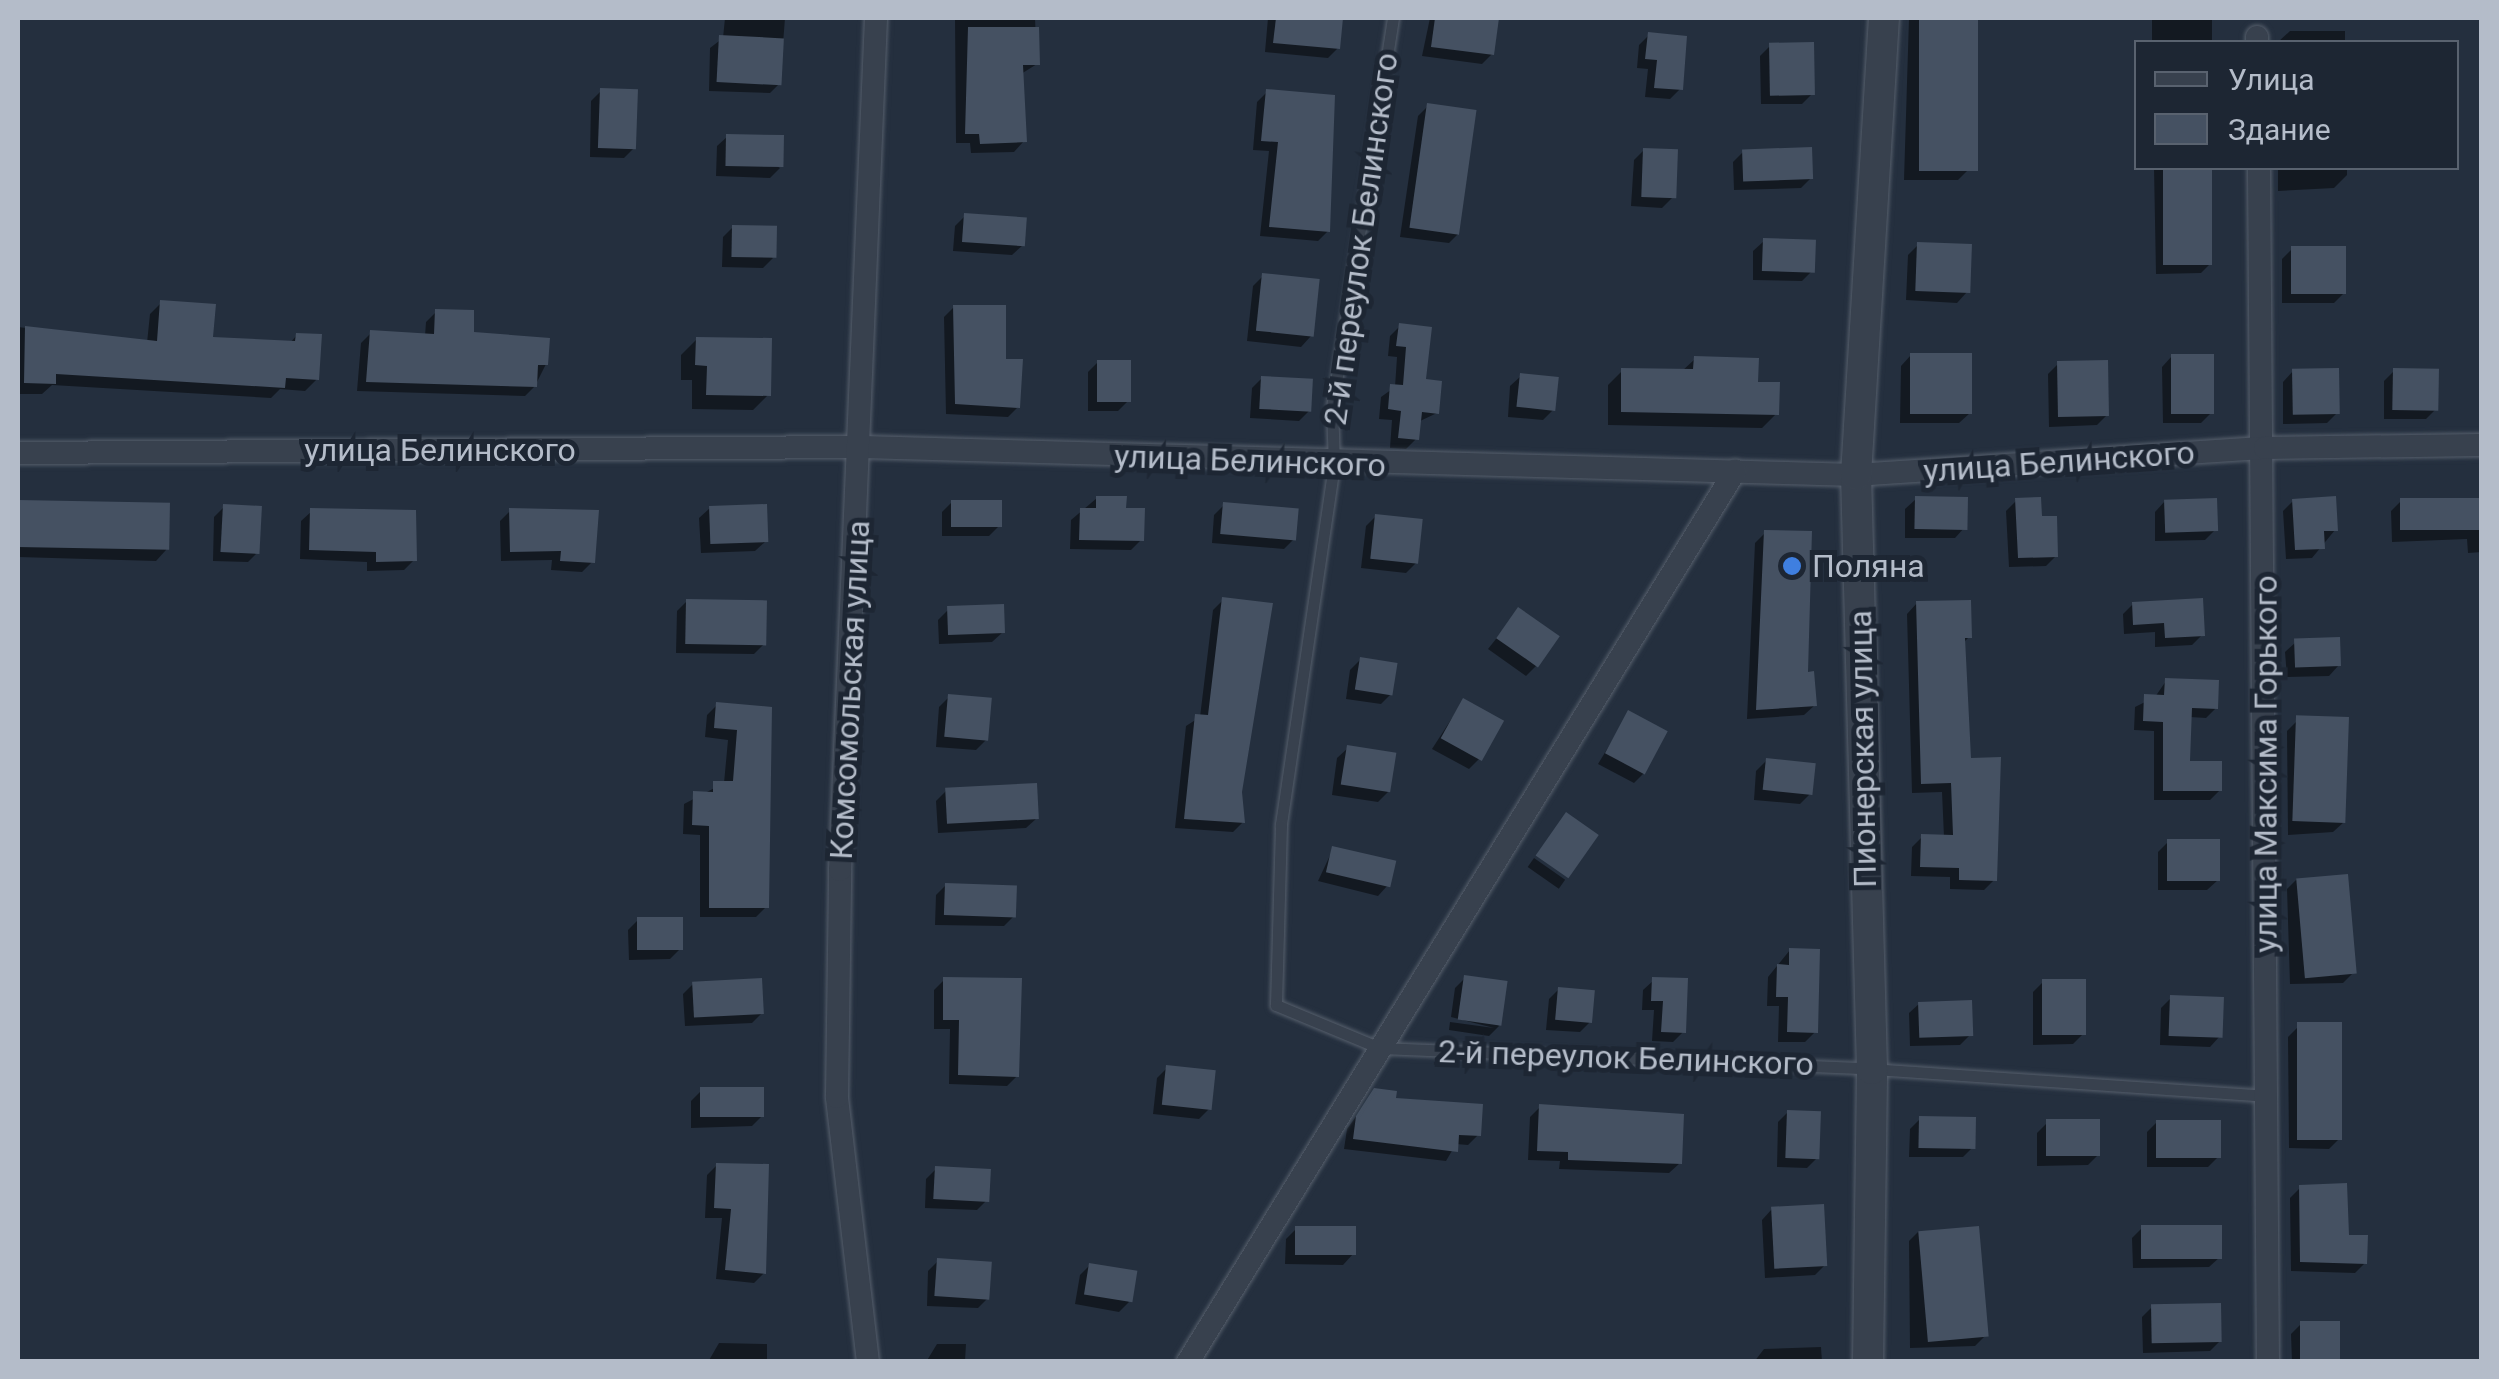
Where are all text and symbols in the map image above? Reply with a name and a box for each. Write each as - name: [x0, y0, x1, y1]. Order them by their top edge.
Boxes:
- legend: [2134, 40, 2459, 170]
- street label: 2-й переулок Белинского: [1316, 50, 1406, 428]
- text: Улица: [2228, 62, 2315, 97]
- text: Здание: [2228, 112, 2331, 147]
- street label: улица Белинского: [304, 431, 576, 469]
- street label: улица Белинского: [1922, 433, 2196, 491]
- street label: улица Белинского: [1114, 437, 1386, 485]
- street label: Комсомольская улица: [822, 519, 878, 861]
- place label: Поляна: [1812, 547, 1925, 585]
- marker: Поляна: [1781, 555, 1803, 577]
- street label: улица Максима Горького: [2247, 575, 2285, 953]
- street label: Пионерская улица: [1841, 610, 1885, 888]
- street label: 2-й переулок Белинского: [1438, 1032, 1814, 1084]

